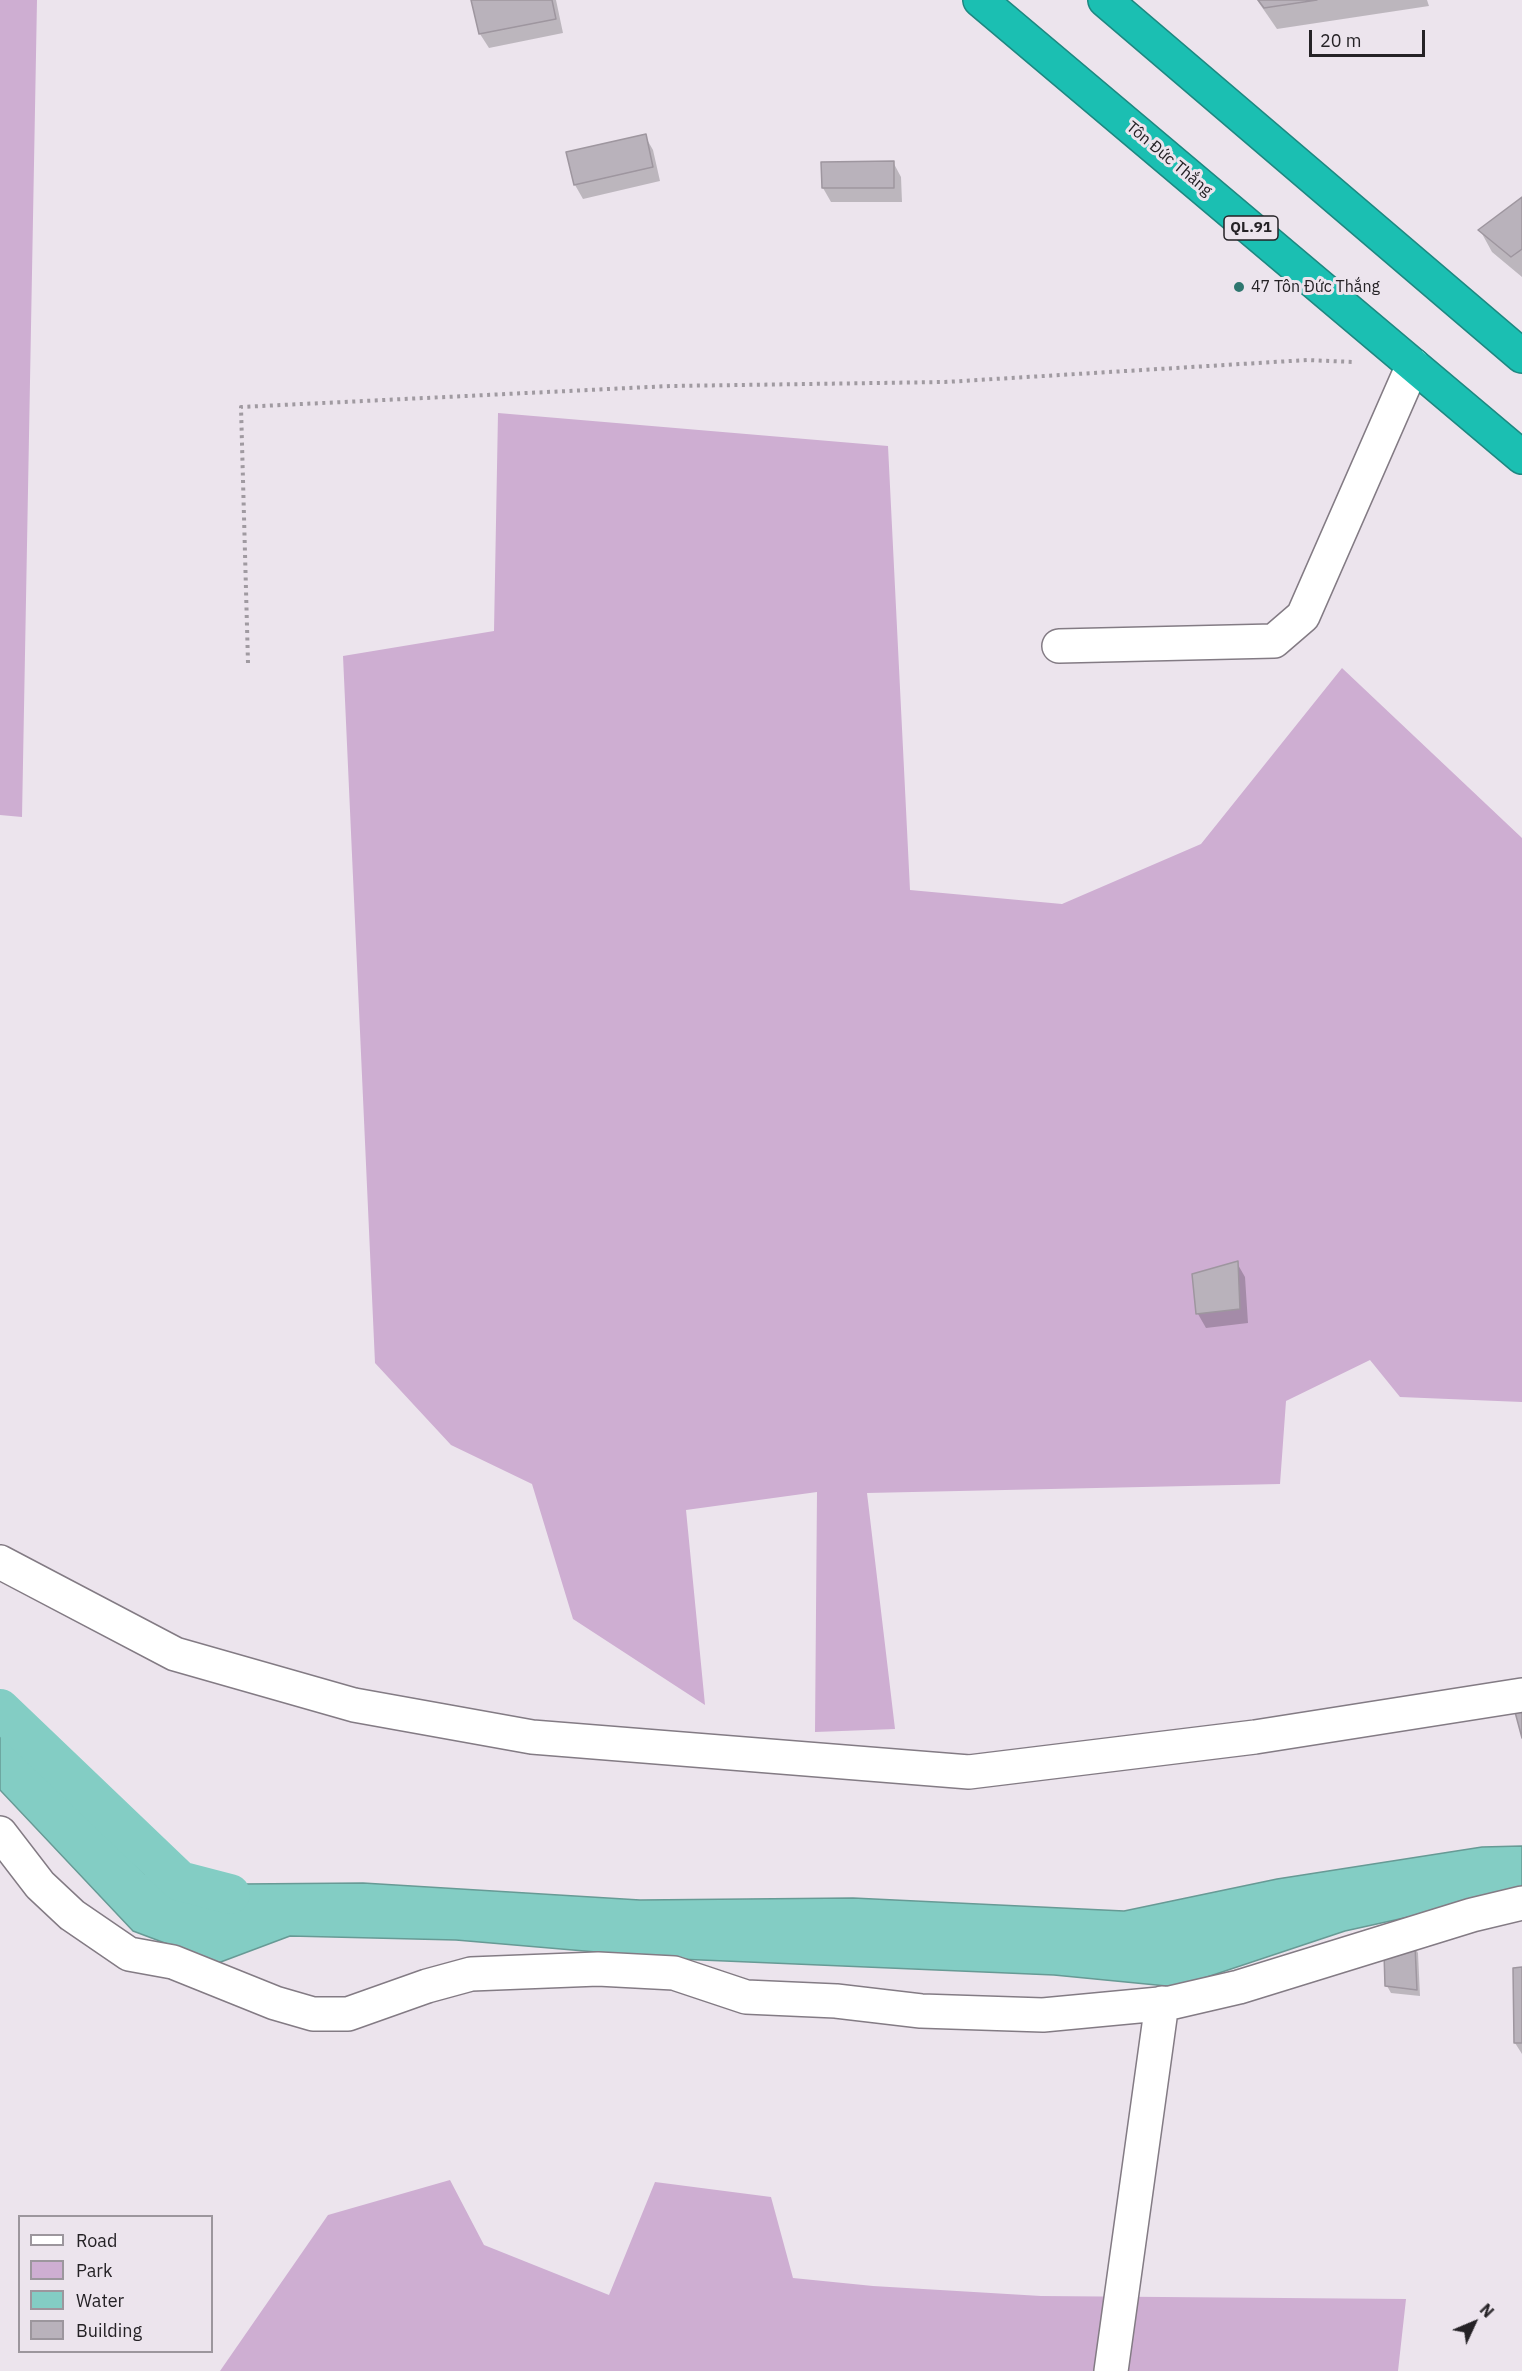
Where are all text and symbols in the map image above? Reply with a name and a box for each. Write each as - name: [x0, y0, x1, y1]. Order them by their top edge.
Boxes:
- scale bar: [1312, 18, 1428, 56]
- text: 20 m: [1320, 29, 1362, 52]
- street label: Tôn Đức Thắng: [1122, 118, 1216, 200]
- road number: QL.91: [1224, 216, 1278, 240]
- place label: 47 Tôn Đức Thắng: [1251, 277, 1380, 297]
- marker: 47 Tôn Đức Thắng: [1232, 280, 1246, 294]
- legend: [18, 2215, 213, 2353]
- text: Road: [76, 2229, 117, 2252]
- text: Park: [76, 2259, 112, 2282]
- text: Water: [76, 2289, 124, 2312]
- north arrow: [1444, 2293, 1504, 2353]
- text: N: [1476, 2299, 1498, 2322]
- text: Building: [76, 2319, 142, 2342]

